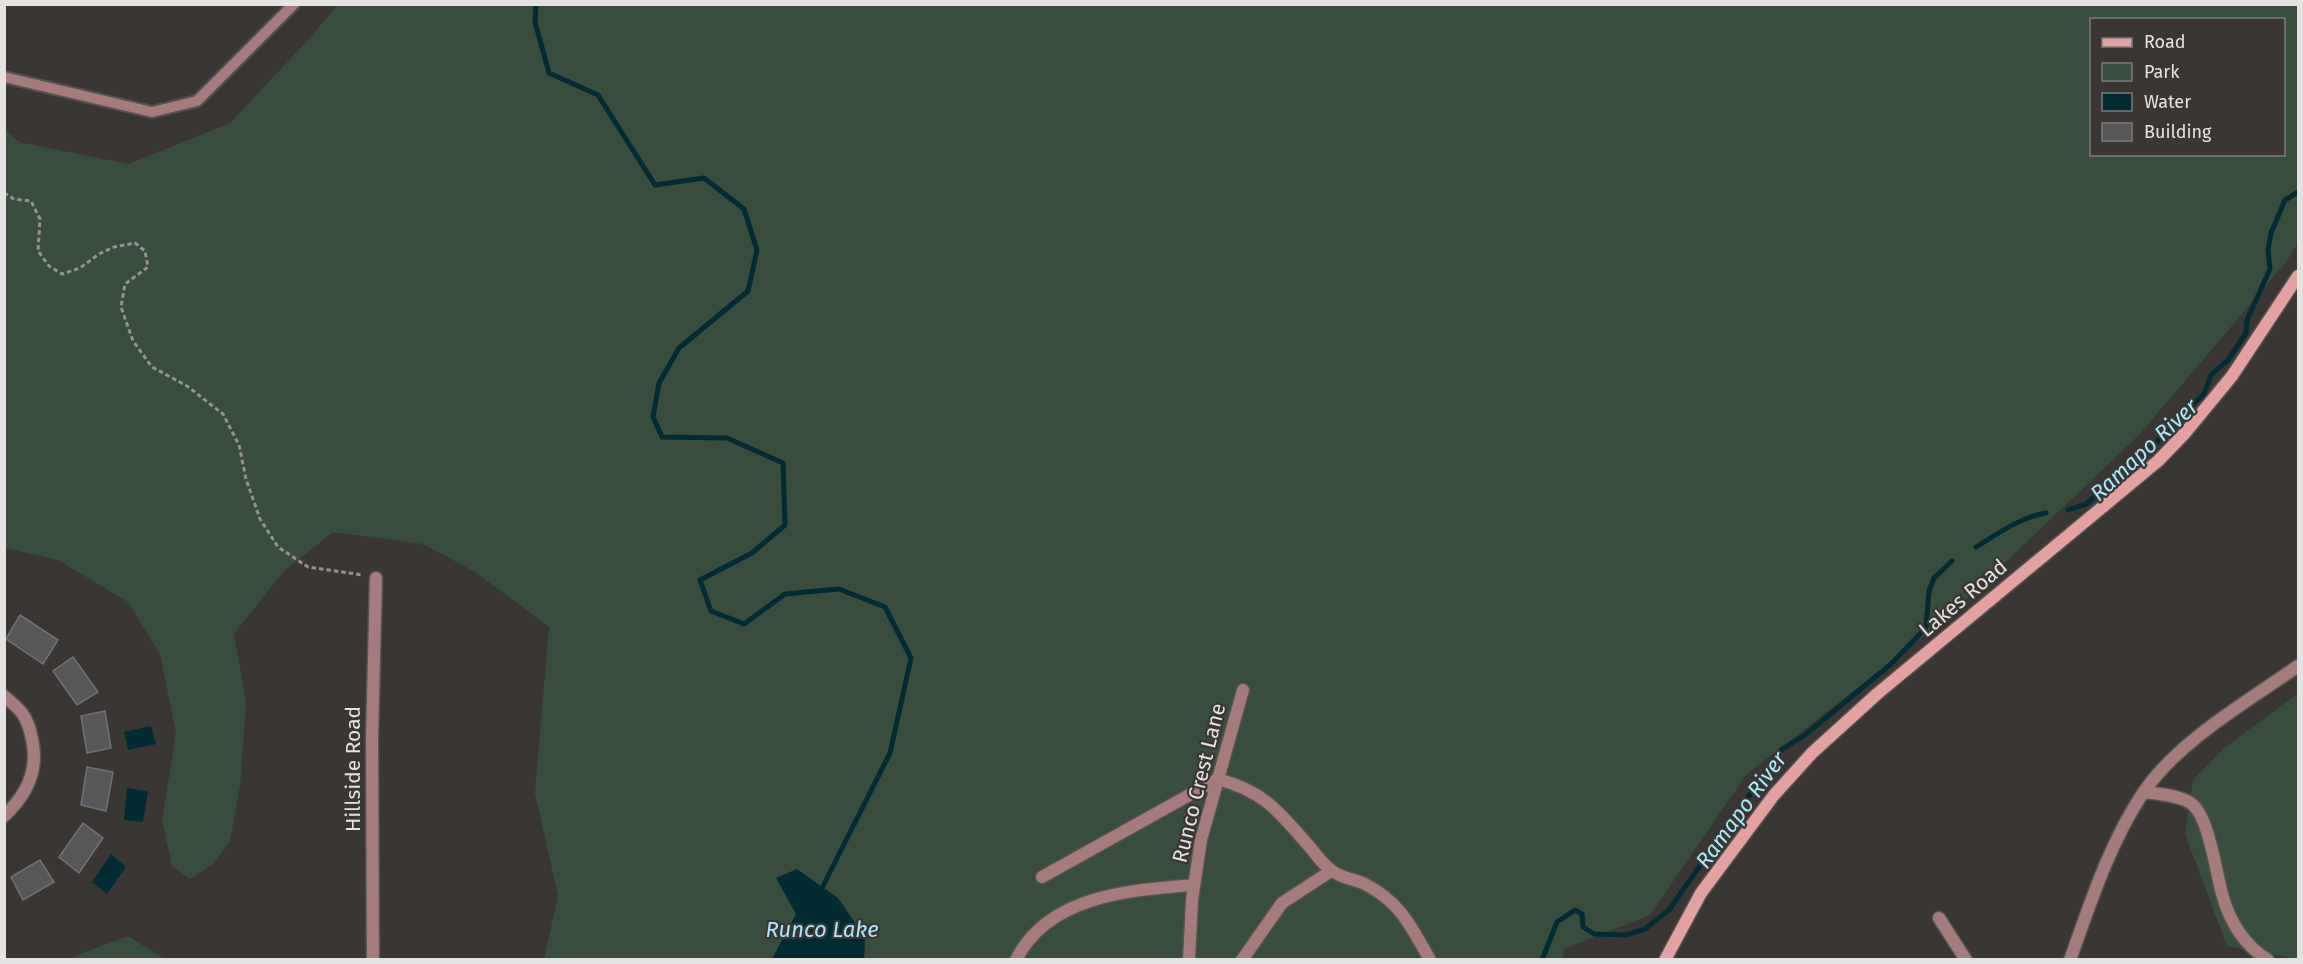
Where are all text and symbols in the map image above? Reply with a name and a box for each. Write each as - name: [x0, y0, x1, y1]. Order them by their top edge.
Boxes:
- legend: [2090, 18, 2285, 156]
- text: Road: [2144, 31, 2186, 53]
- text: Park: [2144, 61, 2180, 83]
- text: Water: [2144, 91, 2191, 113]
- text: Building: [2144, 121, 2212, 143]
- water label: Ramapo River: [2085, 393, 2204, 507]
- street label: Lakes Road: [1913, 553, 2013, 643]
- street label: Runco Crest Lane: [1167, 701, 1231, 865]
- street label: Hillside Road: [340, 706, 366, 832]
- water label: Ramapo River: [1690, 746, 1793, 874]
- water label: Runco Lake: [765, 916, 879, 943]

